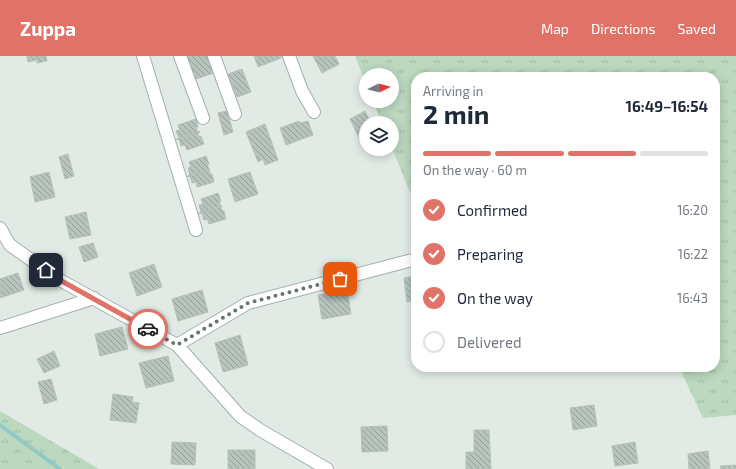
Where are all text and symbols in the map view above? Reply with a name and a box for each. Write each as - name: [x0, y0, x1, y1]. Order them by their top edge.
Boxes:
- text: Zuppa: [20, 17, 76, 40]
- text: Map: [541, 20, 569, 37]
- text: Directions: [591, 20, 656, 37]
- text: Saved: [678, 20, 716, 37]
- north arrow: [359, 68, 399, 108]
- map controls: [359, 68, 399, 156]
- text: Arriving in: [423, 83, 483, 99]
- text: 16:49–16:54: [625, 97, 708, 115]
- text: 2 min: [423, 98, 489, 129]
- button: layers: [359, 116, 399, 156]
- text: On the way · 60 m: [423, 162, 527, 178]
- icon: check: [423, 199, 445, 221]
- text: Confirmed: [457, 201, 528, 219]
- text: 16:20: [677, 202, 708, 218]
- icon: check: [423, 243, 445, 265]
- text: Preparing: [457, 245, 523, 263]
- text: 16:22: [678, 246, 708, 262]
- pin: [29, 253, 63, 287]
- icon: home: [35, 259, 57, 281]
- pin: [323, 262, 357, 296]
- icon: bag: [329, 268, 351, 290]
- icon: check: [423, 287, 445, 309]
- text: On the way: [457, 289, 533, 307]
- text: 16:43: [677, 290, 708, 306]
- courier: [128, 309, 168, 349]
- icon: car: [137, 318, 159, 340]
- text: Delivered: [457, 333, 522, 351]

